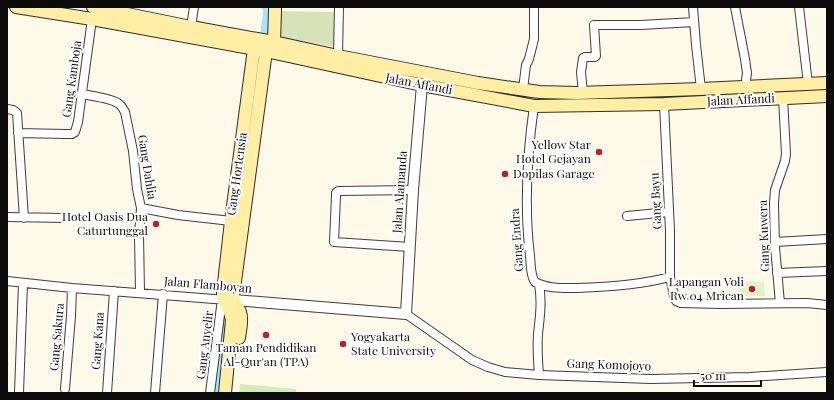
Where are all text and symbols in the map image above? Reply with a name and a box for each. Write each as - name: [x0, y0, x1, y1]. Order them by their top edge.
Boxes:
- street label: Gang Kamboja: [58, 39, 84, 118]
- street label: Jalan Affandi: [383, 69, 454, 97]
- street label: Jalan Affandi: [706, 89, 776, 109]
- street label: Gang Hortensia: [222, 131, 250, 216]
- street label: Gang Dahlia: [135, 133, 161, 200]
- place label: Yellow Star Hotel Gejayan: [516, 136, 592, 166]
- marker: Yellow Star Hotel Gejayan: [594, 147, 604, 157]
- street label: Jalan Alamanda: [388, 150, 410, 235]
- place label: Dopilas Garage: [513, 165, 594, 181]
- marker: Dopilas Garage: [500, 169, 510, 179]
- street label: Gang Bayu: [646, 172, 664, 230]
- street label: Gang Kuwera: [754, 200, 772, 272]
- place label: Hotel Oasis Dua Caturtunggal: [62, 208, 149, 238]
- street label: Gang Endra: [506, 208, 526, 272]
- marker: Hotel Oasis Dua Caturtunggal: [151, 219, 161, 229]
- street label: Jalan Flamboyan: [162, 272, 253, 296]
- place label: Lapangan Voli Rw 04 Mrican: [669, 273, 744, 303]
- marker: Lapangan Voli Rw 04 Mrican: [747, 284, 757, 294]
- street label: Gang Sakura: [45, 302, 67, 372]
- street label: Gang Anyelir: [192, 309, 216, 380]
- street label: Gang Kana: [87, 312, 107, 370]
- place label: Yogyakarta State University: [350, 328, 436, 358]
- marker: Taman Pendidikan Al-Qur'an (TPA): [261, 330, 271, 340]
- place label: Taman Pendidikan Al-Qur'an (TPA): [216, 339, 316, 369]
- marker: Yogyakarta State University: [338, 339, 348, 349]
- street label: Gang Komojoyo: [566, 355, 652, 373]
- scale bar: [694, 362, 761, 388]
- text: 50 m: [700, 367, 726, 383]

